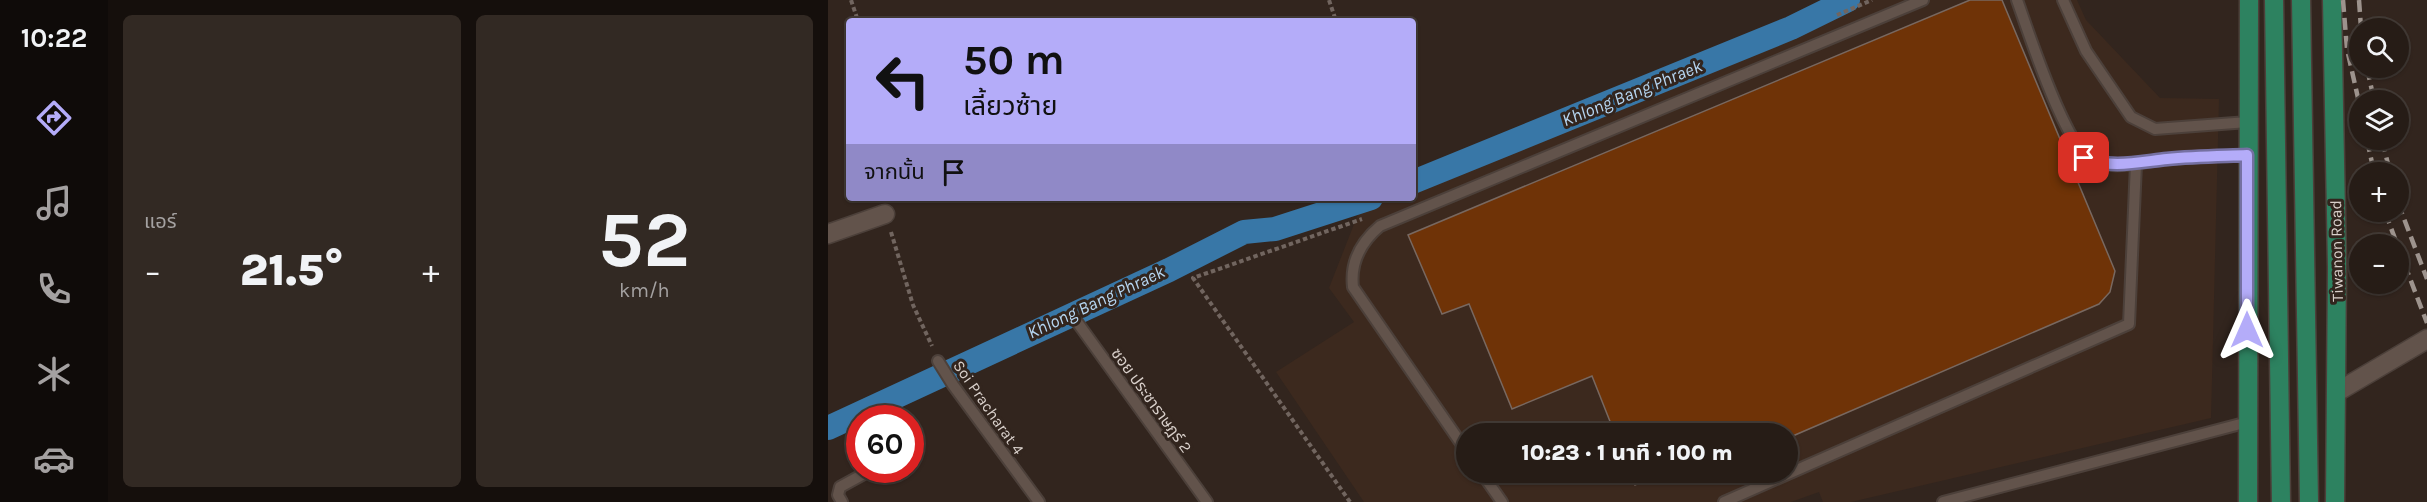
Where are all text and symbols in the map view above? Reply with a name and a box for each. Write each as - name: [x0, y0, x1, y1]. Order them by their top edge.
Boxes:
- map controls: [2349, 18, 2409, 294]
- button: search: [2349, 18, 2409, 78]
- text: 10:22: [21, 22, 87, 54]
- text: 50 m: [963, 35, 1065, 85]
- icon: left: [864, 42, 942, 120]
- water label: Khlong Bang Phraek: [1559, 55, 1706, 131]
- text: เลี้ยวซ้าย: [963, 90, 1057, 122]
- button: layers: [2349, 90, 2409, 150]
- icon: directions: [33, 97, 75, 139]
- pin: [2058, 132, 2109, 183]
- icon: arrive: [2067, 141, 2100, 174]
- icon: arrive: [937, 156, 970, 189]
- text: จากนั้น: [864, 159, 925, 185]
- button: +: [2349, 162, 2409, 222]
- icon: music: [33, 182, 75, 224]
- text: 52: [598, 194, 691, 286]
- street label: Tiwanon Road: [2326, 200, 2347, 302]
- text: แอร์: [144, 210, 176, 233]
- button: −: [2349, 234, 2409, 294]
- text: 21.5°: [240, 244, 344, 296]
- text: −: [144, 252, 161, 290]
- text: +: [422, 252, 439, 290]
- water label: Khlong Bang Phraek: [1024, 260, 1169, 344]
- icon: phone: [33, 268, 75, 310]
- text: km/h: [619, 279, 670, 302]
- position arrow: [2215, 298, 2279, 362]
- street label: ซอย ประชาราษฎร์ 2: [1107, 344, 1196, 456]
- icon: climate: [33, 353, 75, 395]
- street label: Soi Pracharat 4: [949, 357, 1028, 458]
- speed limit sign: 60: [846, 405, 924, 483]
- icon: car: [33, 438, 75, 480]
- text: 10:23 · 1 นาที · 100 m: [1521, 440, 1733, 466]

